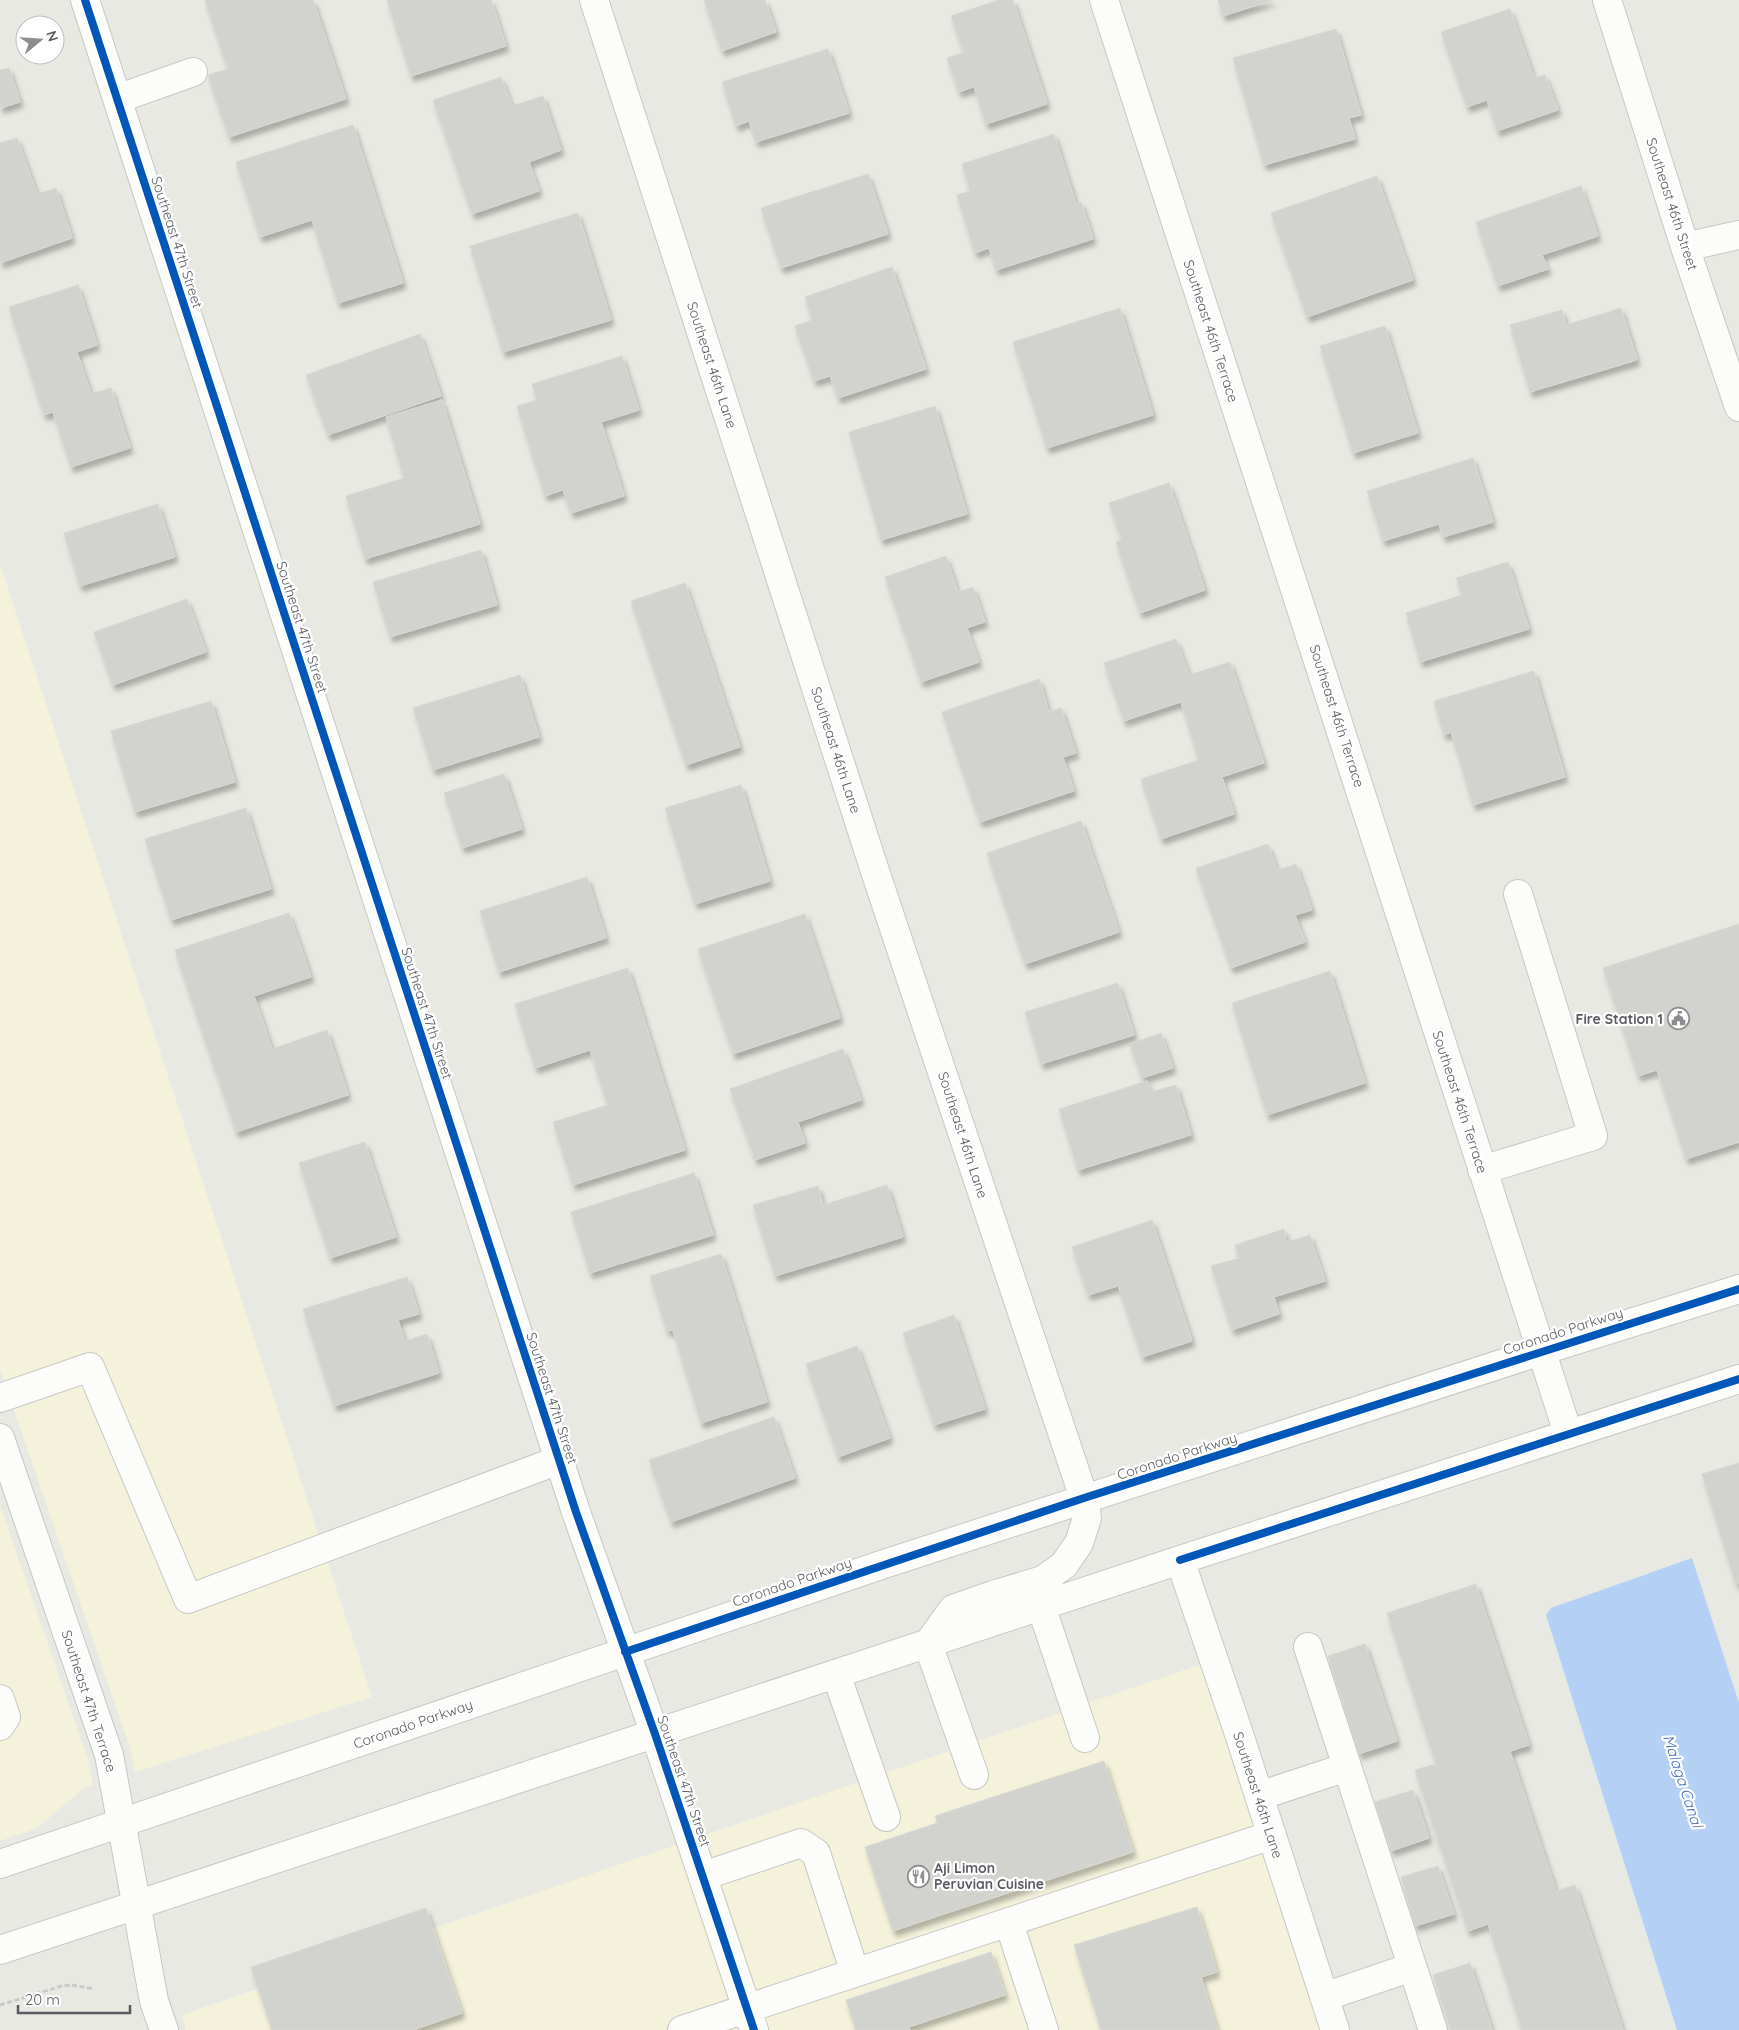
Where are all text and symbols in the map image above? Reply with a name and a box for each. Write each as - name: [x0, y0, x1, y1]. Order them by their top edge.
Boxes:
- north arrow: [15, 15, 65, 65]
- text: N: [42, 28, 63, 44]
- street label: Southeast 46th Street: [1642, 135, 1702, 273]
- street label: Southeast 47th Street: [147, 174, 207, 310]
- street label: Southeast 46th Terrace: [1179, 257, 1243, 405]
- street label: Southeast 46th Lane: [683, 299, 741, 431]
- street label: Southeast 47th Street: [272, 559, 332, 695]
- street label: Southeast 46th Terrace: [1305, 642, 1369, 790]
- street label: Southeast 46th Lane: [807, 684, 865, 816]
- street label: Southeast 47th Street: [397, 945, 457, 1081]
- public building icon: Fire Station 1: [1667, 1007, 1691, 1031]
- place label: Fire Station 1: [1576, 1010, 1663, 1028]
- street label: Southeast 46th Terrace: [1428, 1028, 1492, 1176]
- street label: Southeast 46th Lane: [934, 1069, 992, 1201]
- street label: Coronado Parkway: [1501, 1303, 1625, 1359]
- street label: Southeast 47th Street: [522, 1330, 582, 1466]
- street label: Coronado Parkway: [1115, 1428, 1239, 1484]
- street label: Coronado Parkway: [730, 1553, 854, 1611]
- street label: Southeast 47th Terrace: [58, 1628, 120, 1774]
- street label: Coronado Parkway: [351, 1695, 475, 1753]
- street label: Southeast 47th Street: [653, 1713, 715, 1849]
- street label: Southeast 46th Lane: [1229, 1729, 1287, 1861]
- water label: Malaga Canal: [1659, 1732, 1707, 1831]
- place label: Aji Limon Peruvian Cuisine: [934, 1859, 1044, 1893]
- restaurant icon: Aji Limon Peruvian Cuisine: [906, 1864, 930, 1888]
- scale bar: [18, 1982, 130, 2014]
- text: 20 m: [25, 1990, 60, 2009]

